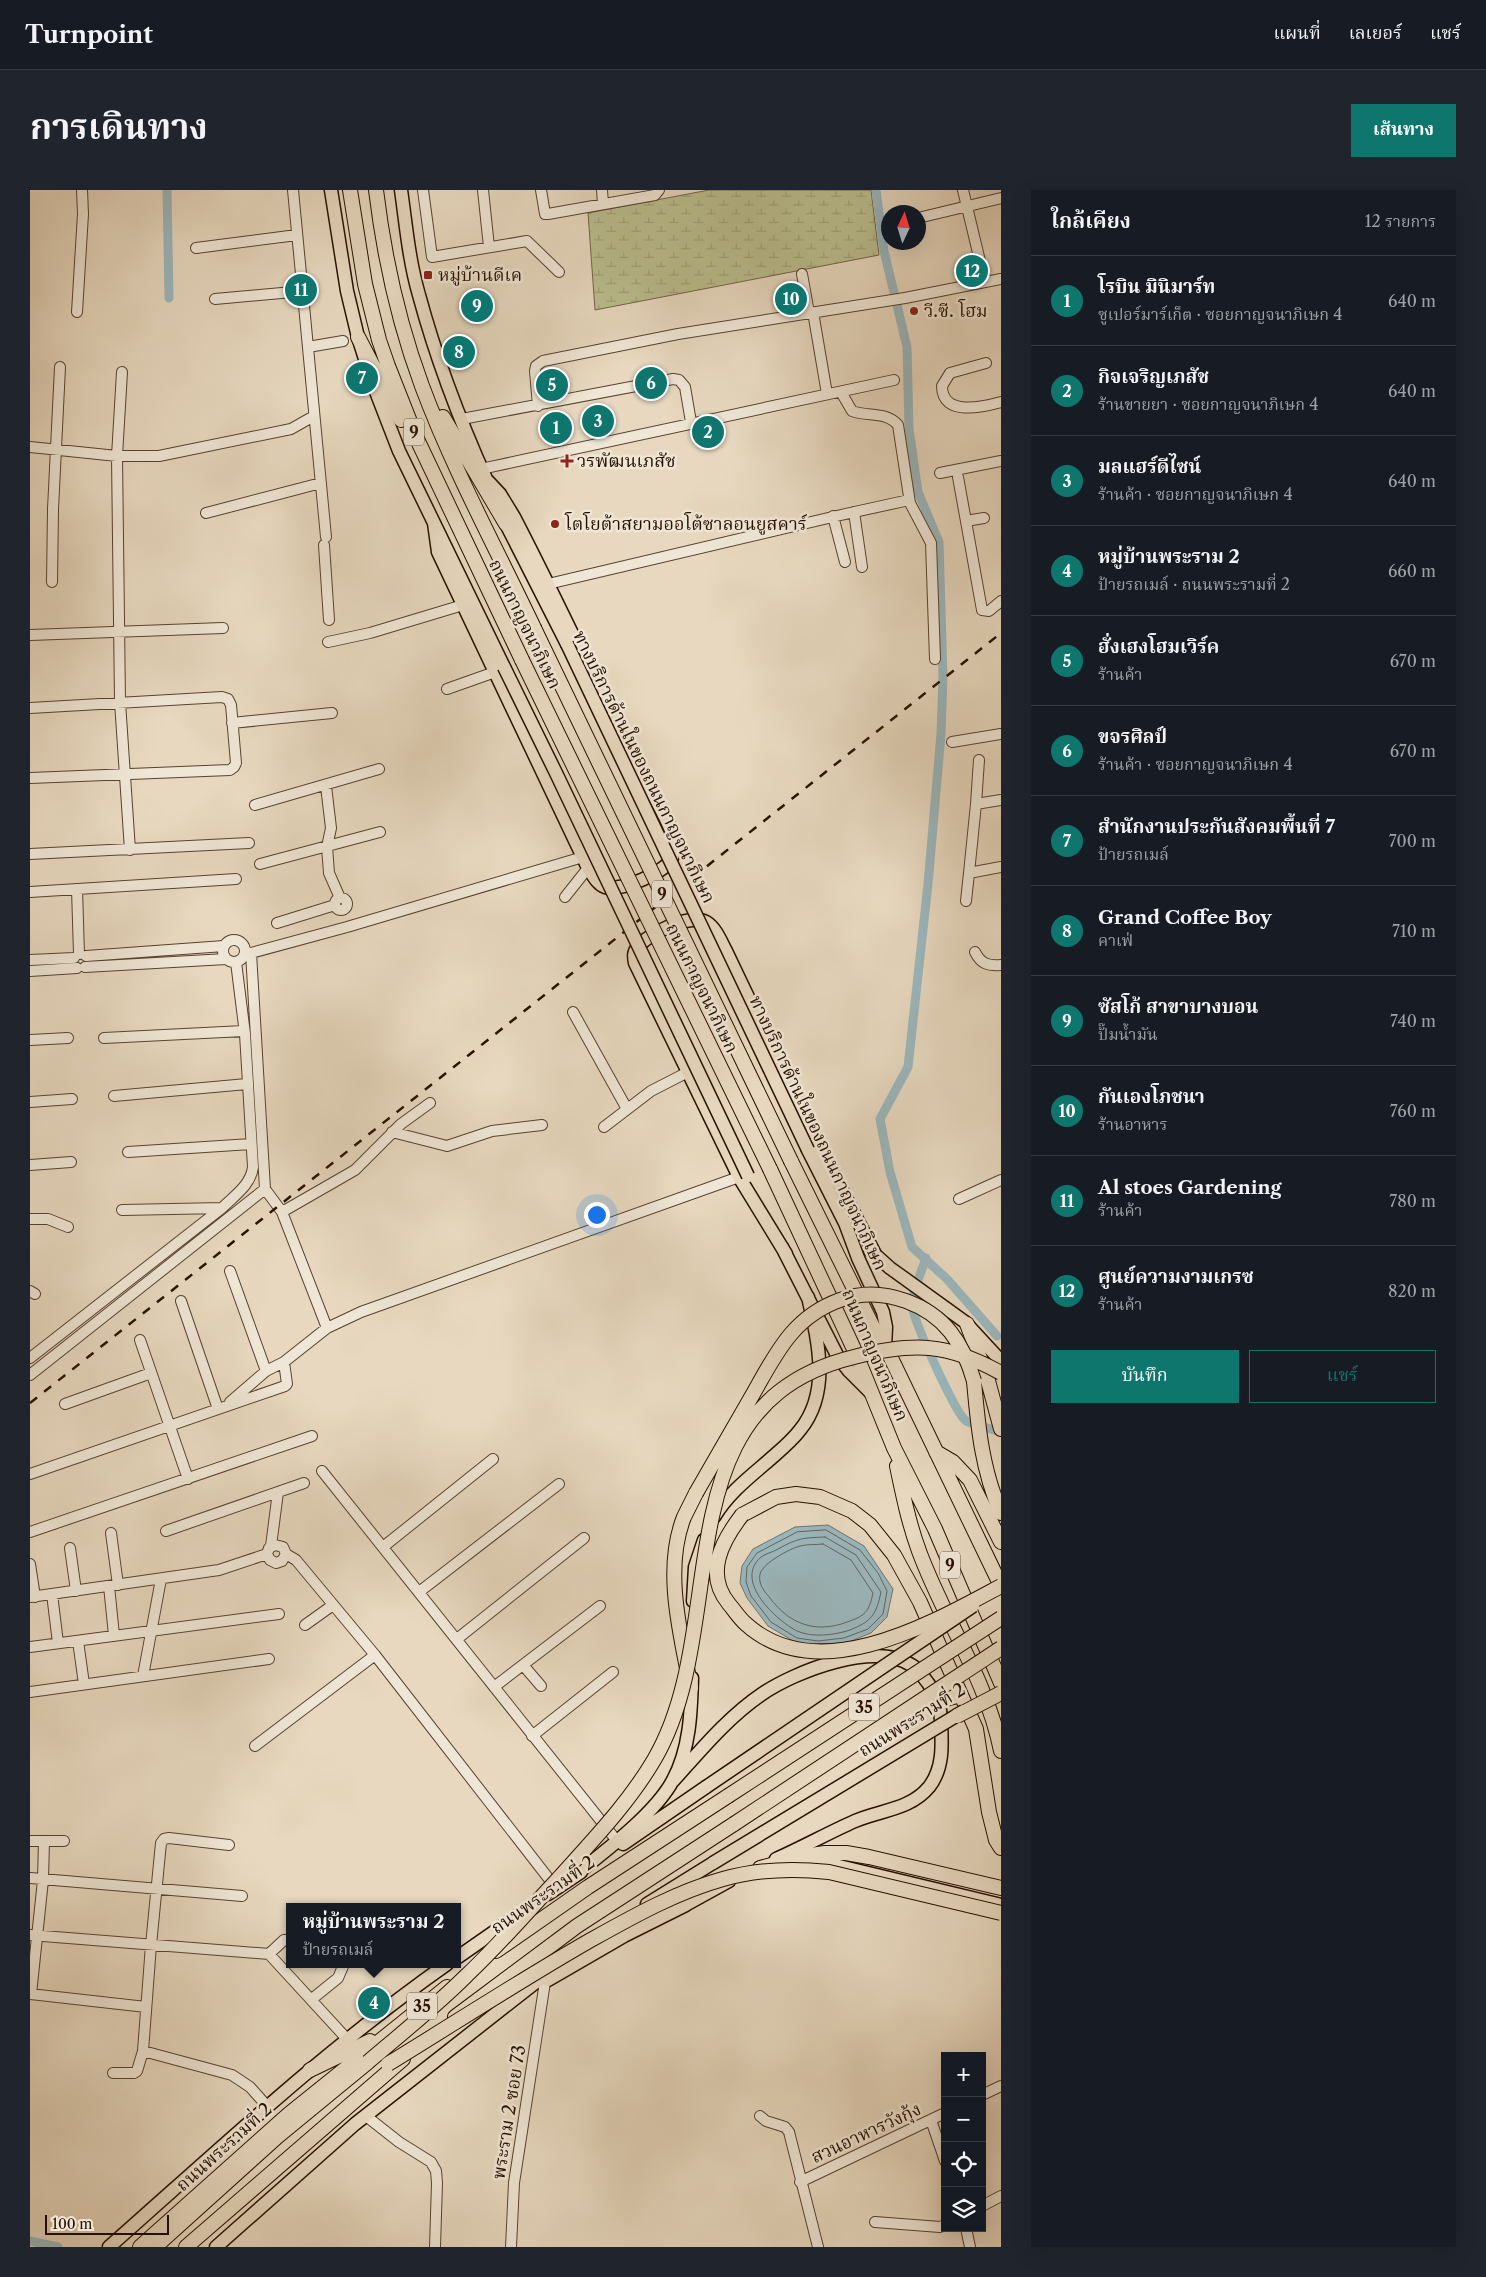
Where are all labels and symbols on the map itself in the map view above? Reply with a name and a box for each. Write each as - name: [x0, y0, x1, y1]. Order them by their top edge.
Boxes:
- north arrow: [881, 205, 926, 250]
- pin: 12: [956, 252, 988, 290]
- place label: หมู่บ้านดีเค: [438, 264, 522, 286]
- marker: หมู่บ้านดีเค: [422, 269, 434, 281]
- pin: 11: [285, 271, 317, 309]
- pin: 10: [775, 280, 807, 318]
- pin: 9: [461, 287, 493, 325]
- place label: วี.ซี. โฮม: [924, 298, 988, 322]
- marker: วี.ซี. โฮม: [908, 305, 920, 317]
- pin: 8: [443, 333, 475, 371]
- pin: 7: [346, 359, 378, 397]
- pin: 6: [635, 364, 667, 402]
- pin: 5: [536, 366, 568, 404]
- pin: 3: [582, 402, 614, 440]
- pin: 1: [540, 409, 572, 447]
- pin: 2: [692, 413, 724, 451]
- road number: 9: [404, 418, 424, 446]
- place label: วรพัฒนเภสัช: [577, 450, 676, 472]
- marker: วรพัฒนเภสัช: [561, 455, 573, 467]
- place label: โตโยต้าสยามออโต้ซาลอนยูสคาร์: [564, 511, 808, 535]
- marker: โตโยต้าสยามออโต้ซาลอนยูสคาร์: [549, 518, 561, 530]
- street label: ถนนกาญจนาภิเษก: [484, 555, 566, 693]
- street label: ทางบริการด้านในของถนนกาญจนาภิเษก: [568, 627, 721, 907]
- road number: 9: [652, 881, 672, 908]
- street label: ถนนกาญจนาภิเษก: [661, 919, 743, 1057]
- street label: ทางบริการด้านในของถนนกาญจนาภิเษก: [745, 992, 892, 1274]
- your location: [584, 1202, 610, 1228]
- street label: ถนนกาญจนาภิเษก: [837, 1285, 913, 1425]
- road number: 9: [940, 1552, 960, 1578]
- street label: ถนนพระรามที่ 2: [853, 1676, 969, 1762]
- road number: 35: [849, 1694, 879, 1720]
- street label: ถนนพระรามที่ 2: [485, 1849, 599, 1939]
- pin: 4: [358, 1984, 390, 2022]
- road number: 35: [407, 1992, 437, 2020]
- street label: พระราม 2 ซอย 73: [488, 2043, 530, 2181]
- street label: ถนนพระรามที่ 2: [169, 2096, 277, 2196]
- street label: สวนอาหารวังกุ้ง: [807, 2098, 925, 2169]
- scale bar: [45, 2212, 169, 2235]

